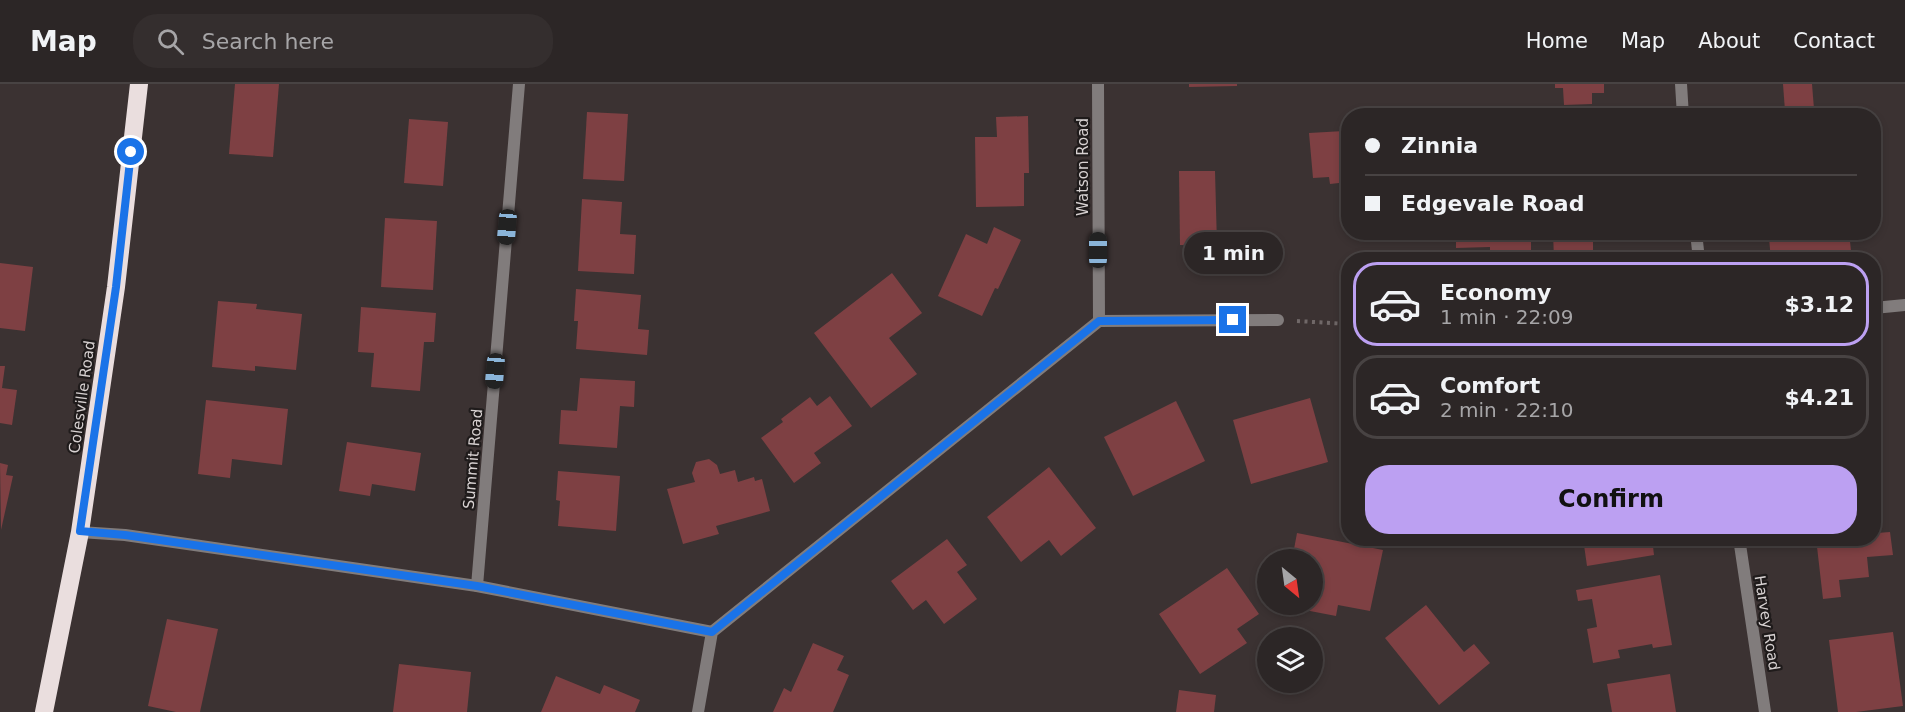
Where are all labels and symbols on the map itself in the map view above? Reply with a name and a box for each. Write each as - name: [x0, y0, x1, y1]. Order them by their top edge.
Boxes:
- street label: Watson Road: [1074, 118, 1092, 216]
- route start: [117, 138, 144, 165]
- car: [496, 208, 518, 246]
- car: [1089, 232, 1107, 268]
- callout: 1 min: [1184, 233, 1282, 275]
- route end: [1219, 306, 1246, 333]
- street label: Colesville Road: [65, 339, 99, 455]
- car: [484, 352, 506, 390]
- street label: Summit Road: [460, 408, 486, 510]
- north arrow: [1257, 549, 1323, 615]
- street label: Harvey Road: [1751, 574, 1783, 672]

